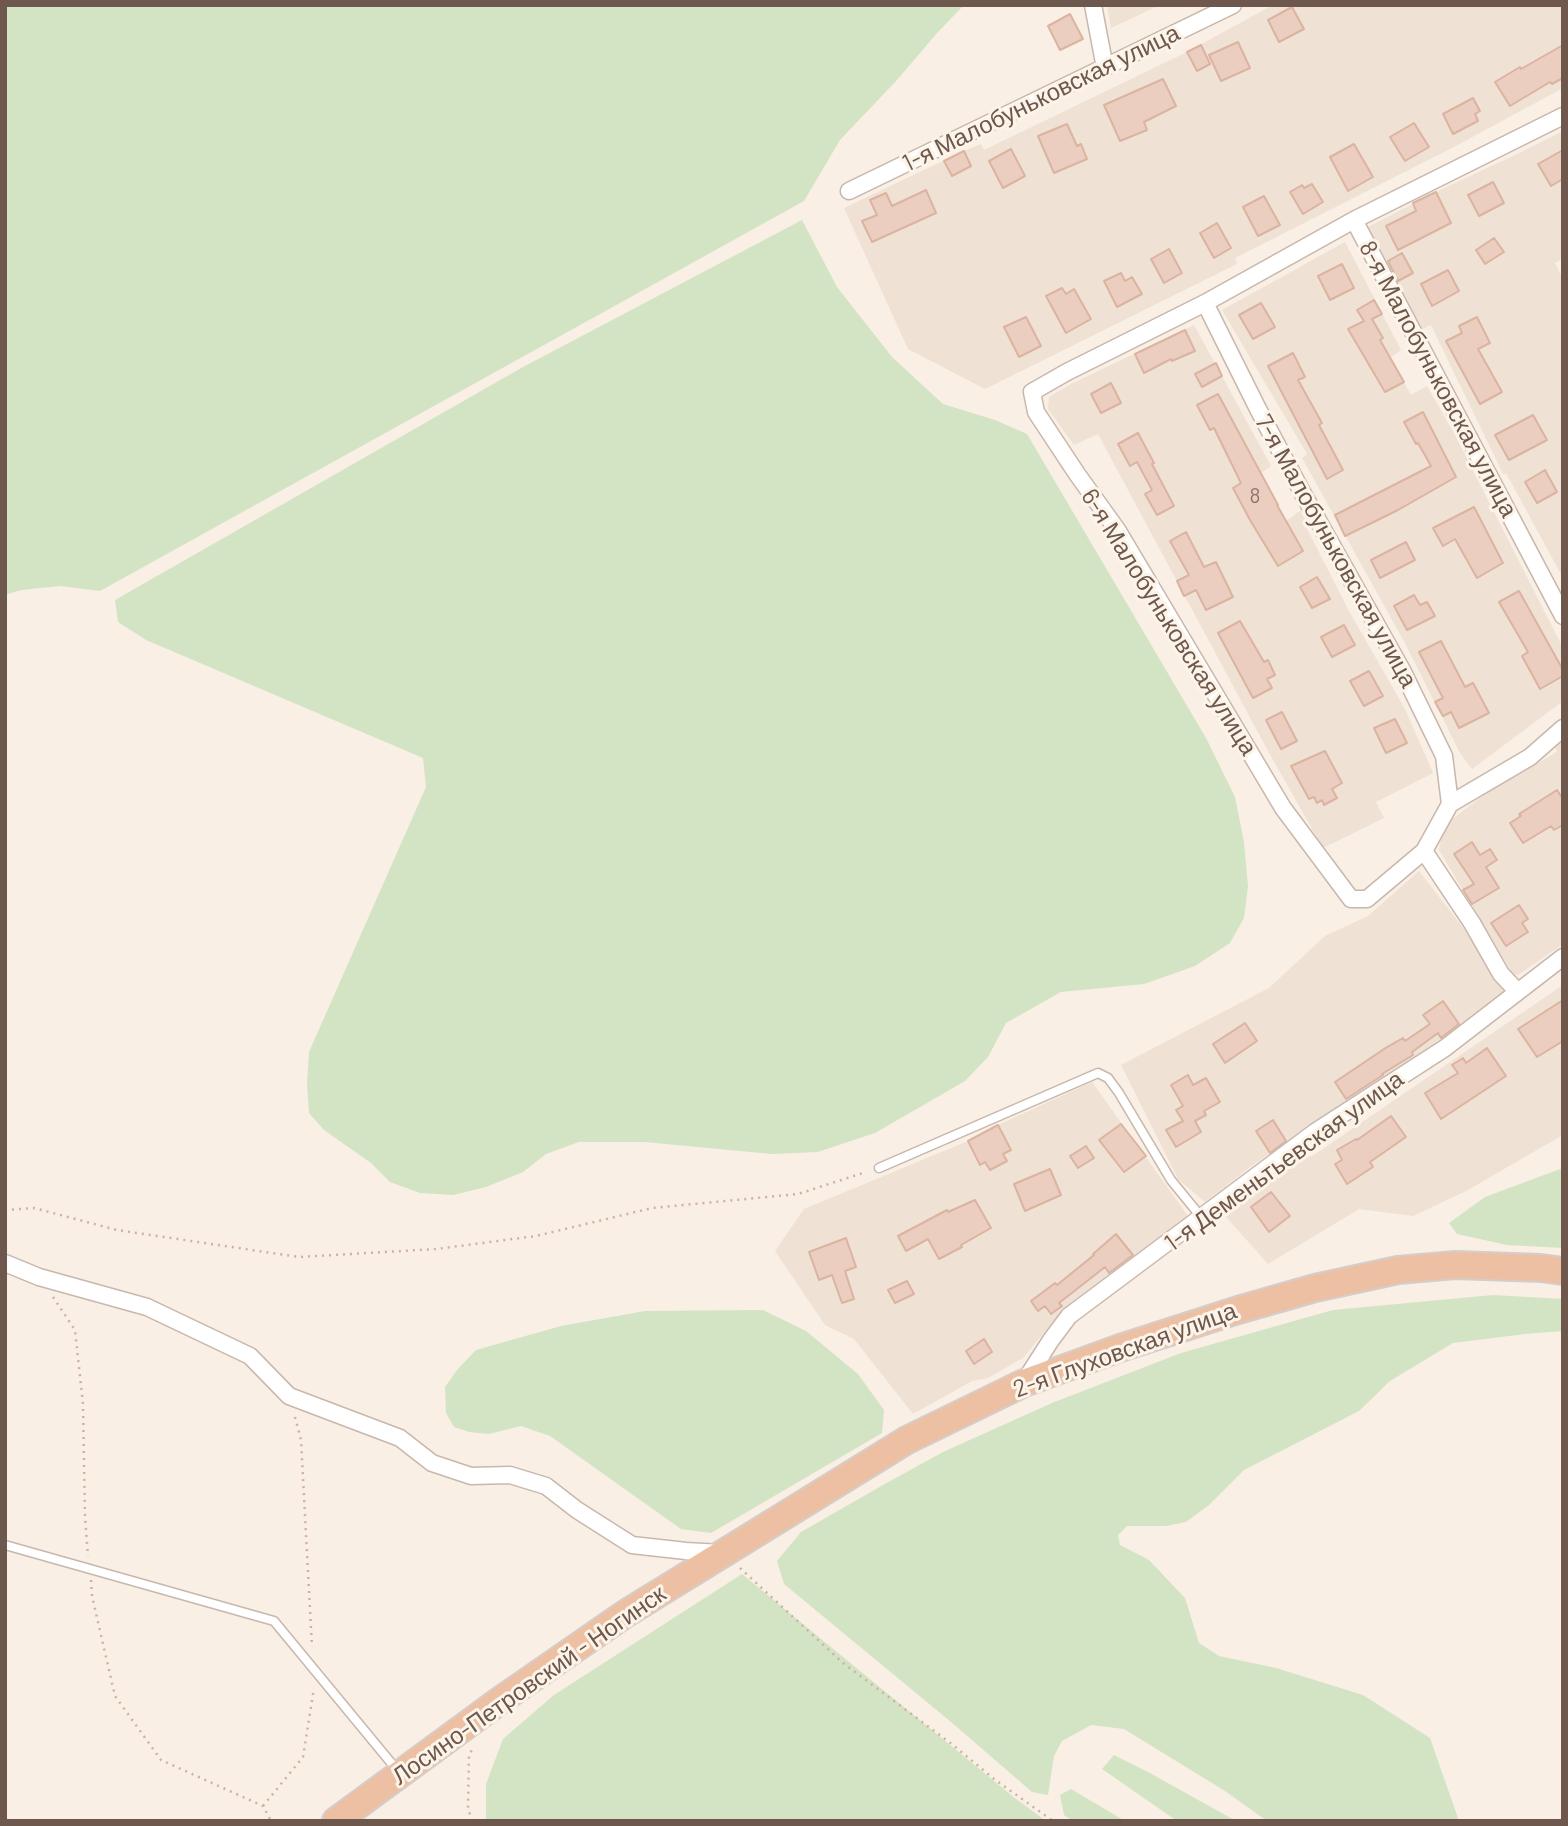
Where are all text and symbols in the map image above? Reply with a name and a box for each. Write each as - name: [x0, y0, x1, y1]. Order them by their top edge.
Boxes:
- street label: 1-я Малобуньковская улица: [898, 18, 1184, 178]
- street label: 8-я Малобуньковская улица: [1353, 236, 1523, 522]
- street label: 7-я Малобуньковская улица: [1249, 410, 1423, 692]
- house number: 8: [1250, 483, 1260, 509]
- street label: 6-я Малобуньковская улица: [1075, 484, 1263, 760]
- street label: 1-я Деменьтьевская улица: [1159, 1065, 1409, 1257]
- street label: 2-я Глуховская улица: [1009, 1296, 1241, 1404]
- street label: Лосино-Петровский - Ногинск: [387, 1579, 671, 1791]

